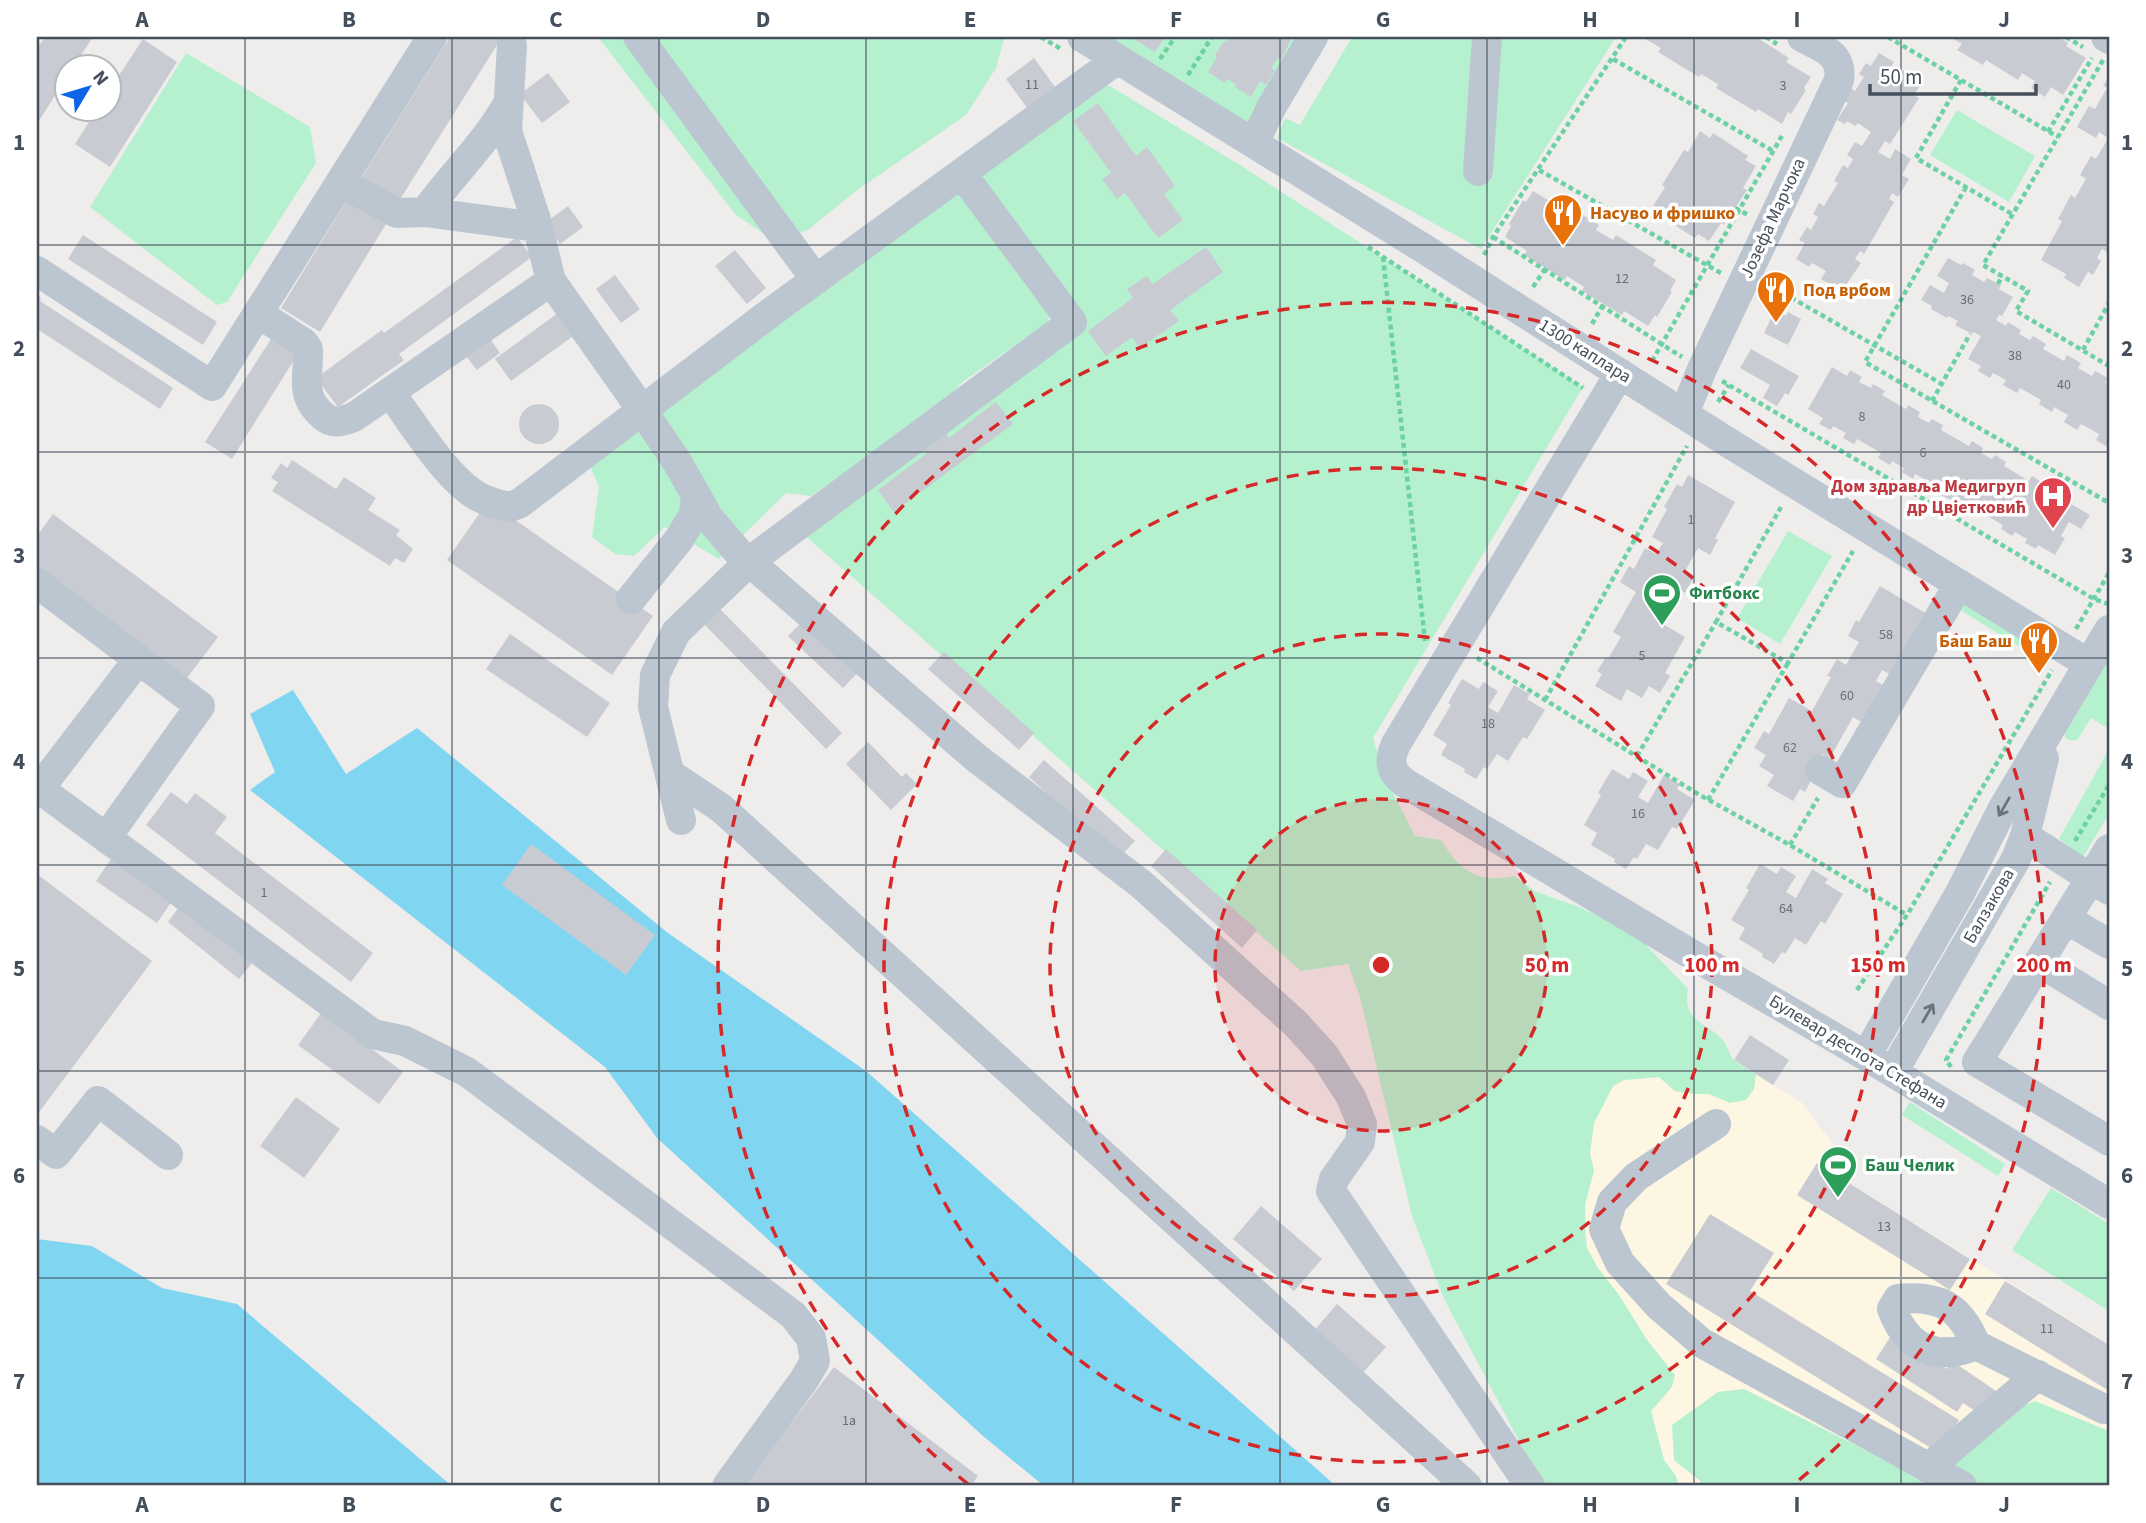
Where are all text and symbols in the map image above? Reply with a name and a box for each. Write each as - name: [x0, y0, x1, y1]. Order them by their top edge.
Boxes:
- text: A: [134, 3, 149, 36]
- text: B: [342, 3, 356, 36]
- text: C: [549, 3, 563, 36]
- text: D: [756, 3, 770, 36]
- text: E: [964, 3, 976, 36]
- text: F: [1170, 3, 1182, 36]
- text: G: [1376, 3, 1390, 36]
- text: H: [1582, 3, 1598, 36]
- text: I: [1794, 3, 1800, 36]
- text: J: [1998, 3, 2010, 36]
- north arrow: [52, 52, 122, 122]
- scale bar: [1870, 52, 2036, 96]
- text: 50 m: [1880, 62, 1922, 92]
- text: N: [86, 65, 115, 92]
- house number: 11: [1025, 75, 1039, 95]
- house number: 3: [1780, 76, 1787, 96]
- text: 1: [13, 126, 25, 159]
- text: 1: [2121, 126, 2133, 159]
- street label: Јозефа Марчока: [1734, 154, 1812, 282]
- restaurant icon: Насуво и фришко: [1542, 192, 1584, 247]
- place label: Насуво и фришко: [1590, 201, 1735, 226]
- house number: 12: [1615, 269, 1629, 289]
- restaurant icon: Под врбом: [1755, 269, 1797, 324]
- place label: Под врбом: [1803, 278, 1891, 303]
- house number: 36: [1960, 290, 1974, 310]
- street label: 1300 каплара: [1534, 313, 1636, 389]
- text: 2: [13, 332, 25, 365]
- text: 2: [2121, 332, 2133, 365]
- house number: 38: [2008, 346, 2022, 366]
- house number: 40: [2057, 375, 2071, 395]
- house number: 8: [1859, 407, 1866, 427]
- house number: 6: [1920, 443, 1927, 463]
- place label: Дом здравља Медигруп др Цвјетковић: [1831, 474, 2026, 520]
- hospital icon: Дом здравља Медигруп др Цвјетковић: [2032, 475, 2074, 530]
- house number: 1: [1688, 510, 1695, 530]
- text: 3: [13, 539, 25, 572]
- text: 3: [2121, 539, 2133, 572]
- sports icon: Фитбокс: [1641, 572, 1683, 627]
- place label: Фитбокс: [1689, 581, 1761, 606]
- restaurant icon: Баш Баш: [2018, 620, 2060, 675]
- house number: 58: [1879, 625, 1893, 645]
- place label: Баш Баш: [1939, 629, 2012, 654]
- house number: 5: [1639, 646, 1646, 666]
- house number: 60: [1840, 686, 1854, 706]
- house number: 18: [1481, 714, 1495, 734]
- house number: 62: [1783, 738, 1797, 758]
- text: 4: [13, 745, 25, 778]
- text: 4: [2121, 745, 2133, 778]
- one-way arrow: [1997, 796, 2011, 816]
- house number: 16: [1631, 804, 1645, 824]
- street label: Балзакова: [1957, 864, 2021, 948]
- house number: 1: [261, 883, 268, 903]
- house number: 64: [1779, 899, 1793, 919]
- text: 50 m: [1525, 950, 1569, 980]
- text: 100 m: [1684, 950, 1740, 980]
- text: 150 m: [1850, 950, 1906, 980]
- text: 200 m: [2016, 950, 2072, 980]
- text: 5: [13, 952, 25, 985]
- text: 5: [2121, 952, 2133, 985]
- centre of rings: [1369, 953, 1393, 977]
- street label: Булевар деспота Стефана: [1764, 989, 1952, 1115]
- one-way arrow: [1922, 1003, 1935, 1024]
- sports icon: Баш Челик: [1817, 1144, 1859, 1199]
- place label: Баш Челик: [1865, 1153, 1955, 1178]
- text: 6: [13, 1159, 25, 1192]
- text: 6: [2121, 1159, 2133, 1192]
- house number: 13: [1877, 1217, 1891, 1237]
- house number: 11: [2040, 1319, 2054, 1339]
- text: 7: [13, 1365, 25, 1398]
- text: 7: [2121, 1365, 2133, 1398]
- house number: 1a: [842, 1411, 856, 1431]
- text: A: [134, 1488, 149, 1521]
- text: B: [342, 1488, 356, 1521]
- text: C: [549, 1488, 563, 1521]
- text: D: [756, 1488, 770, 1521]
- text: E: [964, 1488, 976, 1521]
- text: F: [1170, 1488, 1182, 1521]
- text: G: [1376, 1488, 1390, 1521]
- text: H: [1582, 1488, 1598, 1521]
- text: I: [1794, 1488, 1800, 1521]
- text: J: [1998, 1488, 2010, 1521]

